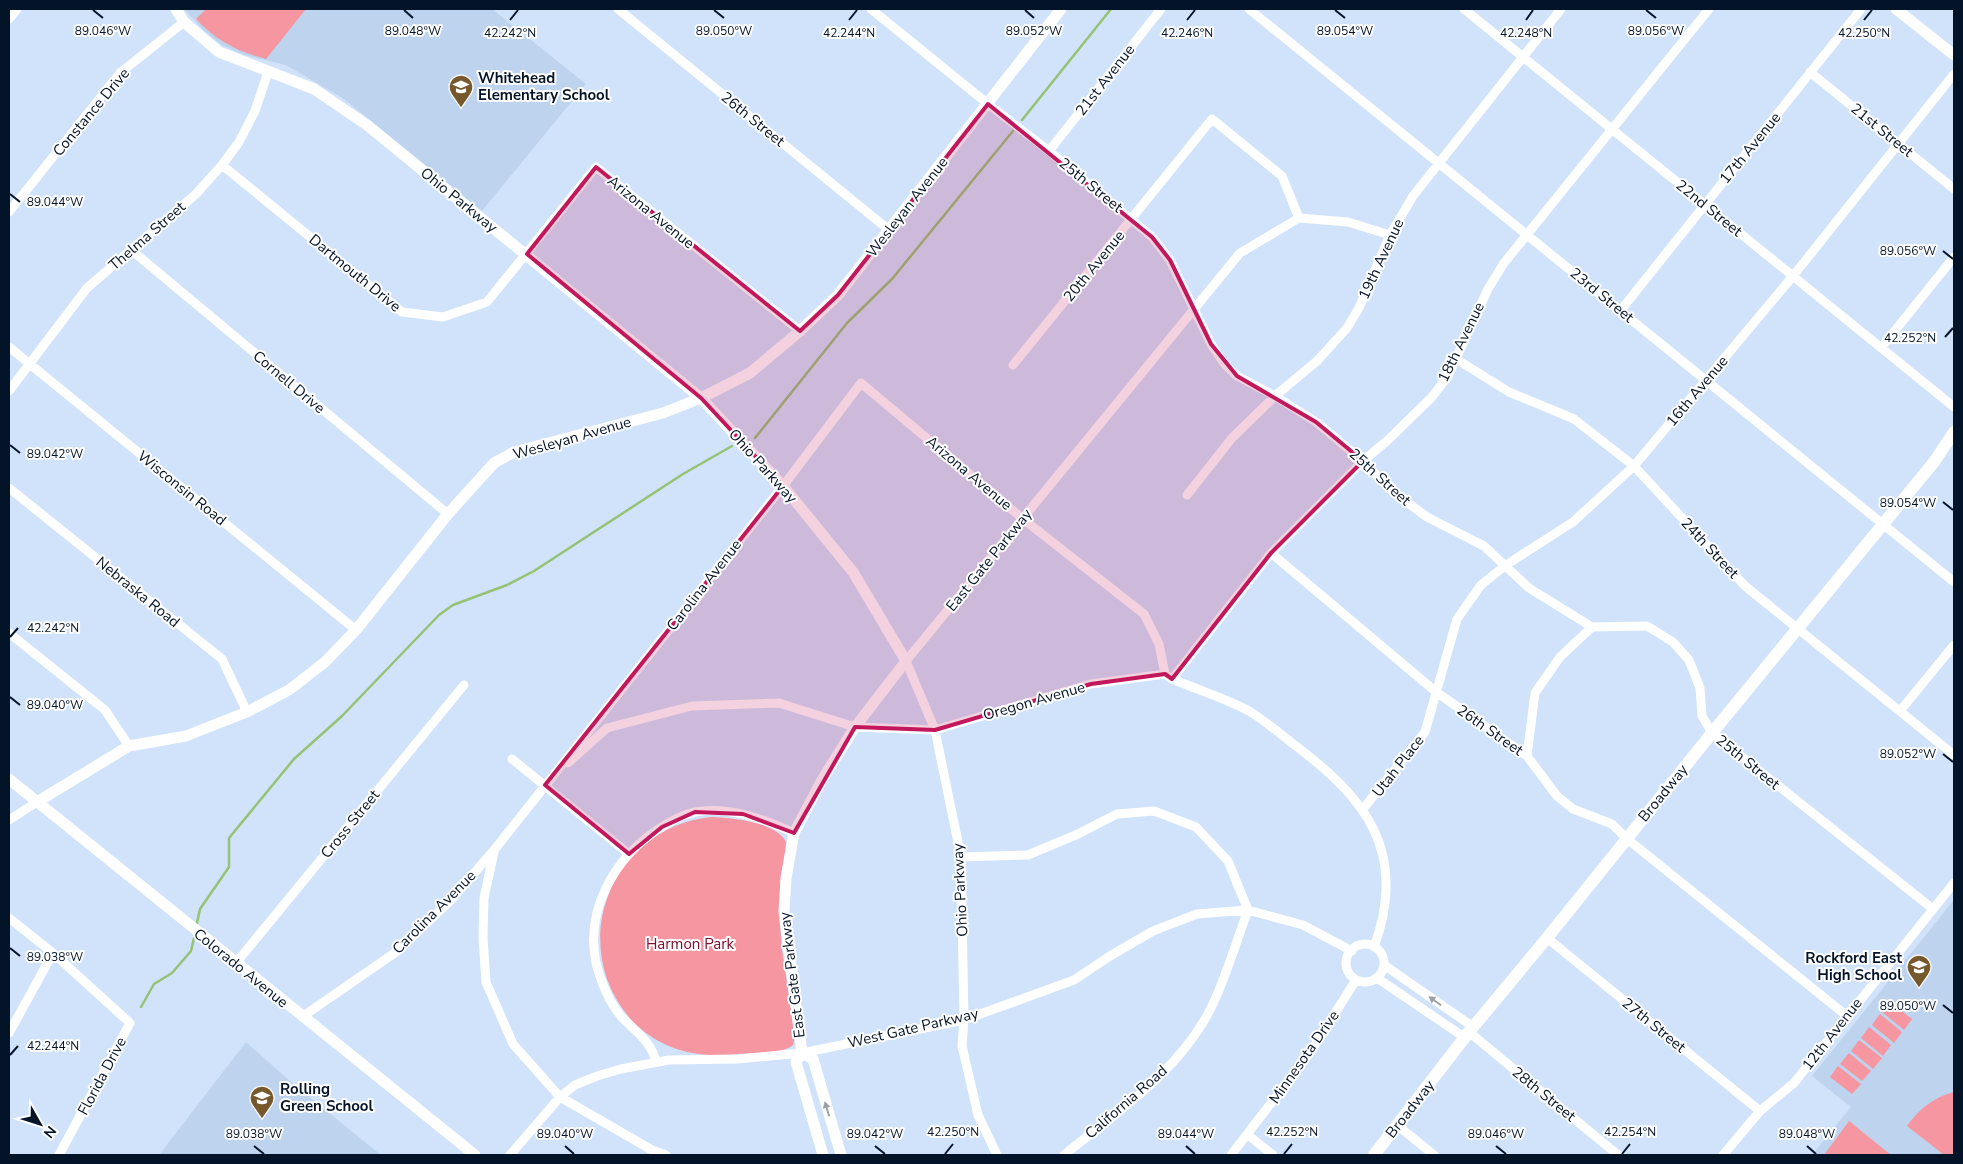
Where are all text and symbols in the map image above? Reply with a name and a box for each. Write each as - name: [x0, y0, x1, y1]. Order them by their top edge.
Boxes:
- text: 89.046°W: [75, 23, 131, 39]
- text: 89.048°W: [385, 23, 441, 39]
- text: 89.050°W: [696, 23, 752, 39]
- text: 89.052°W: [1006, 23, 1062, 39]
- text: 89.054°W: [1317, 23, 1373, 39]
- text: 89.056°W: [1628, 23, 1684, 39]
- text: 42.242°N: [484, 25, 536, 41]
- text: 42.244°N: [823, 25, 875, 41]
- text: 42.246°N: [1161, 25, 1213, 41]
- text: 42.248°N: [1500, 25, 1552, 41]
- text: 42.250°N: [1838, 25, 1890, 41]
- street label: 21st Avenue: [1071, 40, 1139, 120]
- street label: Constance Drive: [48, 64, 134, 160]
- place label: Whitehead Elementary School: [478, 68, 610, 105]
- school or university icon: Whitehead Elementary School: [448, 74, 474, 108]
- street label: 26th Street: [717, 87, 790, 151]
- street label: 21st Street: [1846, 99, 1918, 162]
- street label: 17th Avenue: [1715, 108, 1785, 188]
- street label: Wesleyan Avenue: [862, 153, 952, 261]
- street label: 25th Street: [1055, 153, 1128, 217]
- street label: Ohio Parkway: [416, 163, 502, 237]
- street label: Arizona Avenue: [603, 171, 699, 253]
- street label: 22nd Street: [1672, 175, 1747, 241]
- text: 89.044°W: [27, 194, 83, 210]
- street label: Thelma Street: [104, 197, 190, 275]
- street label: 19th Avenue: [1354, 215, 1408, 303]
- street label: 20th Avenue: [1059, 226, 1129, 306]
- street label: Dartmouth Drive: [305, 230, 405, 316]
- text: 89.056°W: [1880, 243, 1936, 259]
- street label: 23rd Street: [1566, 263, 1639, 327]
- street label: 18th Avenue: [1433, 299, 1489, 385]
- text: 42.252°N: [1884, 330, 1936, 346]
- street label: Cornell Drive: [249, 346, 329, 418]
- street label: 16th Avenue: [1661, 351, 1733, 431]
- street label: Wesleyan Avenue: [511, 412, 633, 464]
- street label: Ohio Parkway: [724, 425, 802, 508]
- street label: Arizona Avenue: [922, 431, 1016, 515]
- street label: 25th Street: [1345, 444, 1416, 511]
- text: 89.042°W: [27, 446, 83, 462]
- street label: Wisconsin Road: [133, 446, 231, 530]
- text: 89.054°W: [1880, 495, 1936, 511]
- street label: East Gate Parkway: [941, 504, 1037, 615]
- street label: 24th Street: [1677, 513, 1744, 583]
- street label: Carolina Avenue: [662, 535, 746, 635]
- street label: Nebraska Road: [92, 552, 184, 632]
- text: 42.242°N: [27, 620, 79, 636]
- street label: Oregon Avenue: [981, 677, 1087, 725]
- text: 89.040°W: [27, 697, 83, 713]
- street label: 26th Street: [1453, 700, 1528, 761]
- street label: 25th Street: [1712, 730, 1785, 794]
- street label: Utah Place: [1368, 731, 1428, 801]
- text: 89.052°W: [1880, 746, 1936, 762]
- street label: Broadway: [1634, 760, 1693, 826]
- street label: Cross Street: [316, 785, 384, 863]
- street label: Ohio Parkway: [948, 843, 972, 937]
- street label: Carolina Avenue: [388, 866, 480, 958]
- street label: East Gate Parkway: [774, 911, 810, 1039]
- street label: Colorado Avenue: [190, 924, 292, 1012]
- park label: Harmon Park: [646, 934, 735, 954]
- place label: Rockford East High School: [1805, 948, 1902, 985]
- text: 89.038°W: [27, 949, 83, 965]
- school or university icon: Rockford East High School: [1906, 954, 1932, 988]
- street label: 27th Street: [1618, 993, 1691, 1057]
- street label: 12th Avenue: [1797, 994, 1867, 1074]
- one-way arrow: [1428, 996, 1442, 1006]
- text: 89.050°W: [1880, 998, 1936, 1014]
- street label: West Gate Parkway: [846, 1003, 981, 1053]
- street label: Minnesota Drive: [1264, 1006, 1344, 1108]
- street label: Florida Drive: [73, 1033, 131, 1119]
- text: 42.244°N: [27, 1038, 79, 1054]
- street label: California Road: [1081, 1061, 1171, 1143]
- street label: 28th Street: [1508, 1062, 1581, 1126]
- street label: Broadway: [1381, 1076, 1439, 1142]
- place label: Rolling Green School: [280, 1079, 373, 1116]
- school or university icon: Rolling Green School: [249, 1085, 275, 1119]
- north arrow: [15, 1099, 65, 1149]
- one-way arrow: [823, 1101, 831, 1116]
- text: N: [39, 1122, 60, 1142]
- text: 42.250°N: [927, 1124, 979, 1140]
- text: 42.252°N: [1266, 1124, 1318, 1140]
- text: 42.254°N: [1604, 1124, 1656, 1140]
- text: 89.038°W: [226, 1126, 282, 1142]
- text: 89.040°W: [537, 1126, 593, 1142]
- text: 89.042°W: [847, 1126, 903, 1142]
- text: 89.044°W: [1158, 1126, 1214, 1142]
- text: 89.046°W: [1468, 1126, 1524, 1142]
- text: 89.048°W: [1779, 1126, 1835, 1142]

